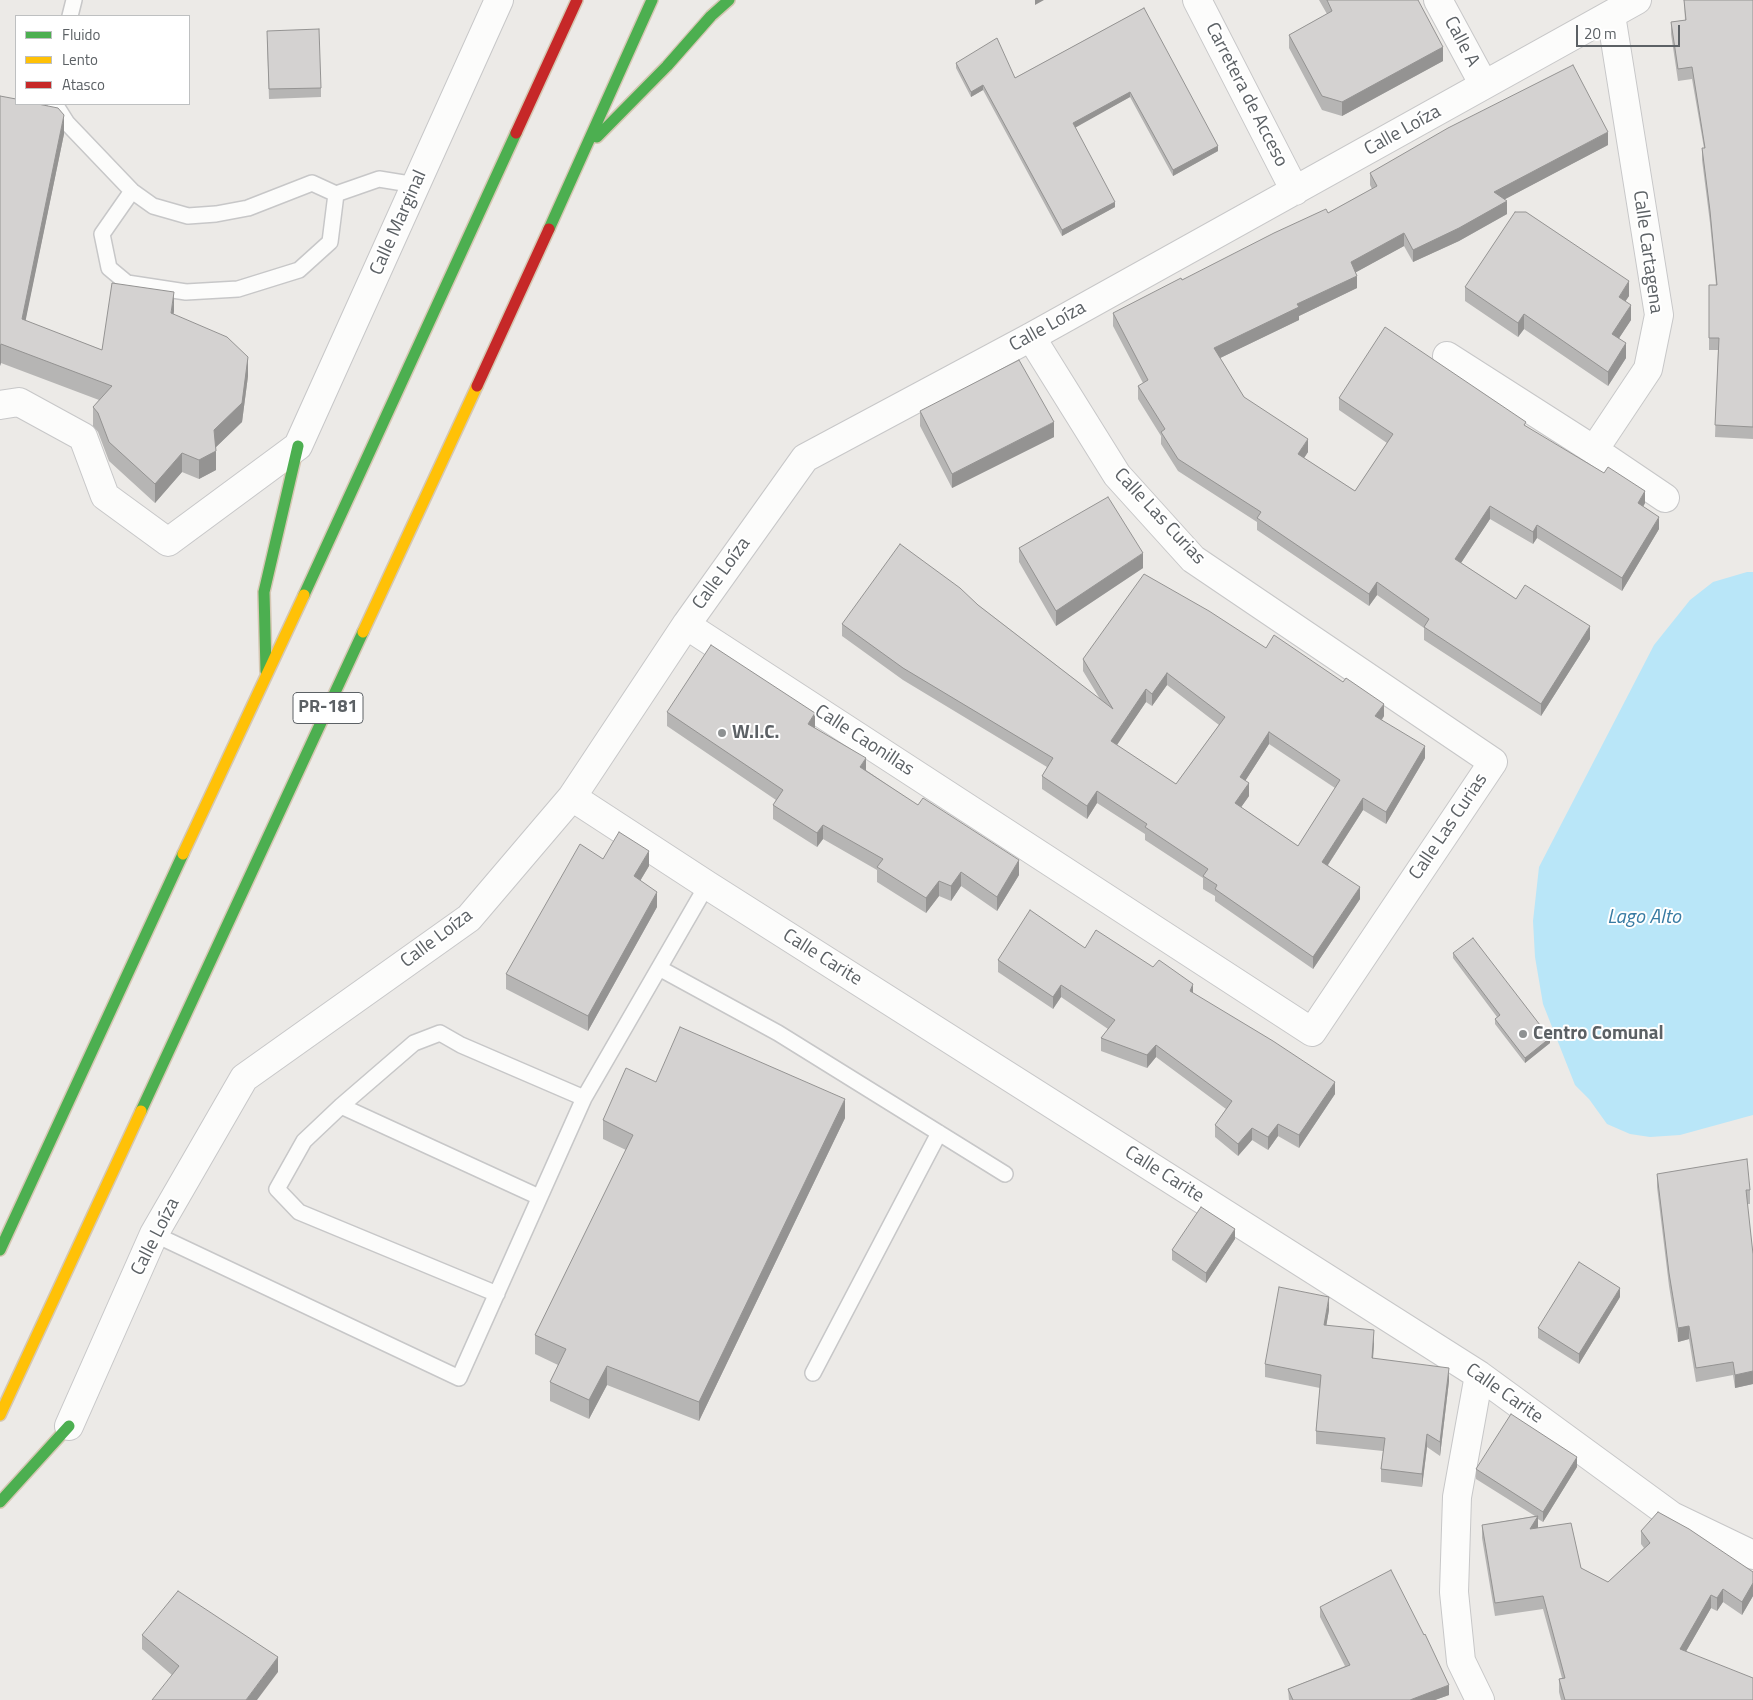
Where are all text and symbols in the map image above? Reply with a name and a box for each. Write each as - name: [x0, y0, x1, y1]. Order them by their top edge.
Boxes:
- street label: Calle A: [1438, 13, 1484, 71]
- legend: [15, 15, 190, 105]
- scale bar: [1578, 15, 1682, 47]
- street label: Carretera de Acceso: [1200, 19, 1292, 171]
- text: 20 m: [1584, 22, 1617, 45]
- text: Fluido: [62, 23, 100, 46]
- text: Lento: [62, 48, 98, 71]
- text: Atasco: [62, 73, 105, 96]
- street label: Calle Loíza: [1361, 101, 1445, 161]
- street label: Calle Marginal: [366, 167, 432, 279]
- street label: Calle Cartagena: [1627, 189, 1667, 315]
- street label: Calle Loíza: [1006, 297, 1090, 357]
- street label: Calle Las Curias: [1109, 464, 1209, 570]
- street label: Calle Loíza: [688, 533, 756, 615]
- road number: PR-181: [293, 692, 363, 724]
- street label: Calle Caonillas: [810, 700, 918, 782]
- place label: W.I.C.: [732, 722, 779, 744]
- marker: W.I.C.: [716, 727, 728, 739]
- street label: Calle Las Curias: [1405, 769, 1493, 885]
- street label: Calle Loíza: [397, 905, 477, 973]
- water label: Lago Alto: [1607, 906, 1681, 930]
- street label: Calle Carite: [778, 925, 866, 991]
- place label: Centro Comunal: [1533, 1023, 1664, 1045]
- marker: Centro Comunal: [1517, 1028, 1529, 1040]
- street label: Calle Carite: [1120, 1142, 1208, 1208]
- street label: Calle Loíza: [127, 1195, 185, 1279]
- street label: Calle Carite: [1461, 1359, 1547, 1429]

